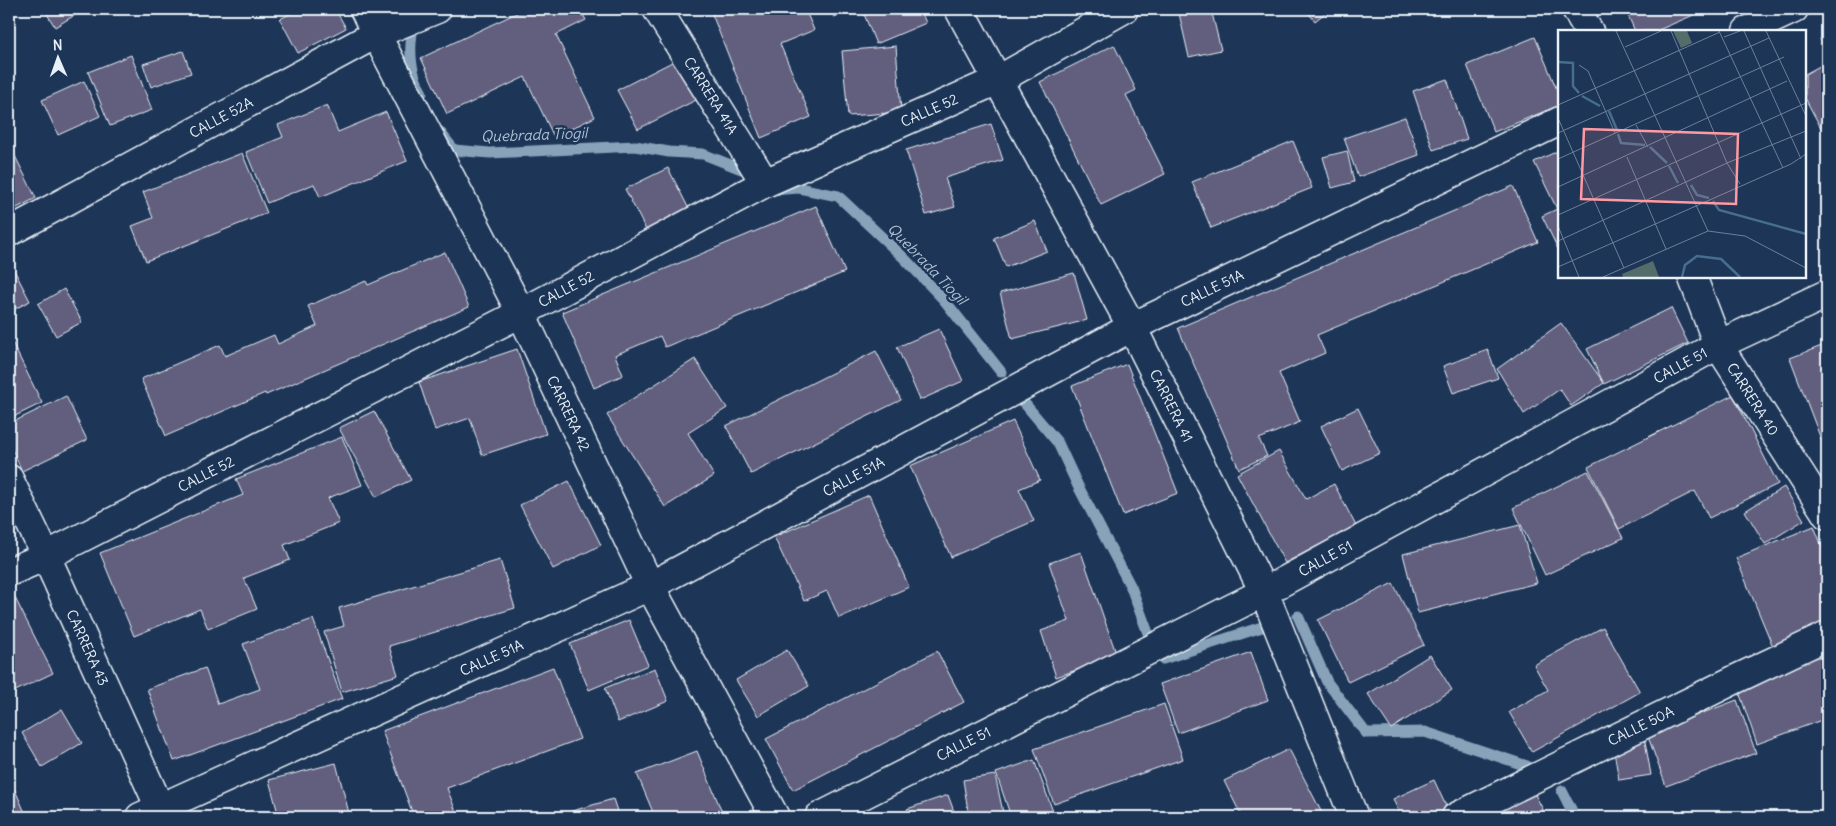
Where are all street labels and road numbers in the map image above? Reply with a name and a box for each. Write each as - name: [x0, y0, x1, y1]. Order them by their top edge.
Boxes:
- street label: CARRERA 41A: [680, 54, 742, 138]
- street label: CALLE 52: [898, 90, 961, 131]
- street label: CALLE 52A: [186, 93, 256, 142]
- street label: CALLE 51A: [1178, 266, 1247, 311]
- street label: CALLE 52: [535, 267, 597, 311]
- street label: CALLE 51: [1650, 344, 1710, 387]
- street label: CARRERA 40: [1723, 359, 1783, 439]
- street label: CARRERA 41: [1146, 366, 1197, 445]
- street label: CARRERA 42: [543, 373, 594, 454]
- street label: CALLE 52: [175, 452, 237, 496]
- street label: CALLE 51A: [820, 453, 888, 501]
- street label: CALLE 51: [1295, 537, 1355, 581]
- street label: CARRERA 43: [62, 607, 112, 689]
- street label: CALLE 51A: [457, 636, 526, 680]
- street label: CALLE 50A: [1605, 702, 1677, 750]
- street label: CALLE 51: [933, 723, 994, 765]

